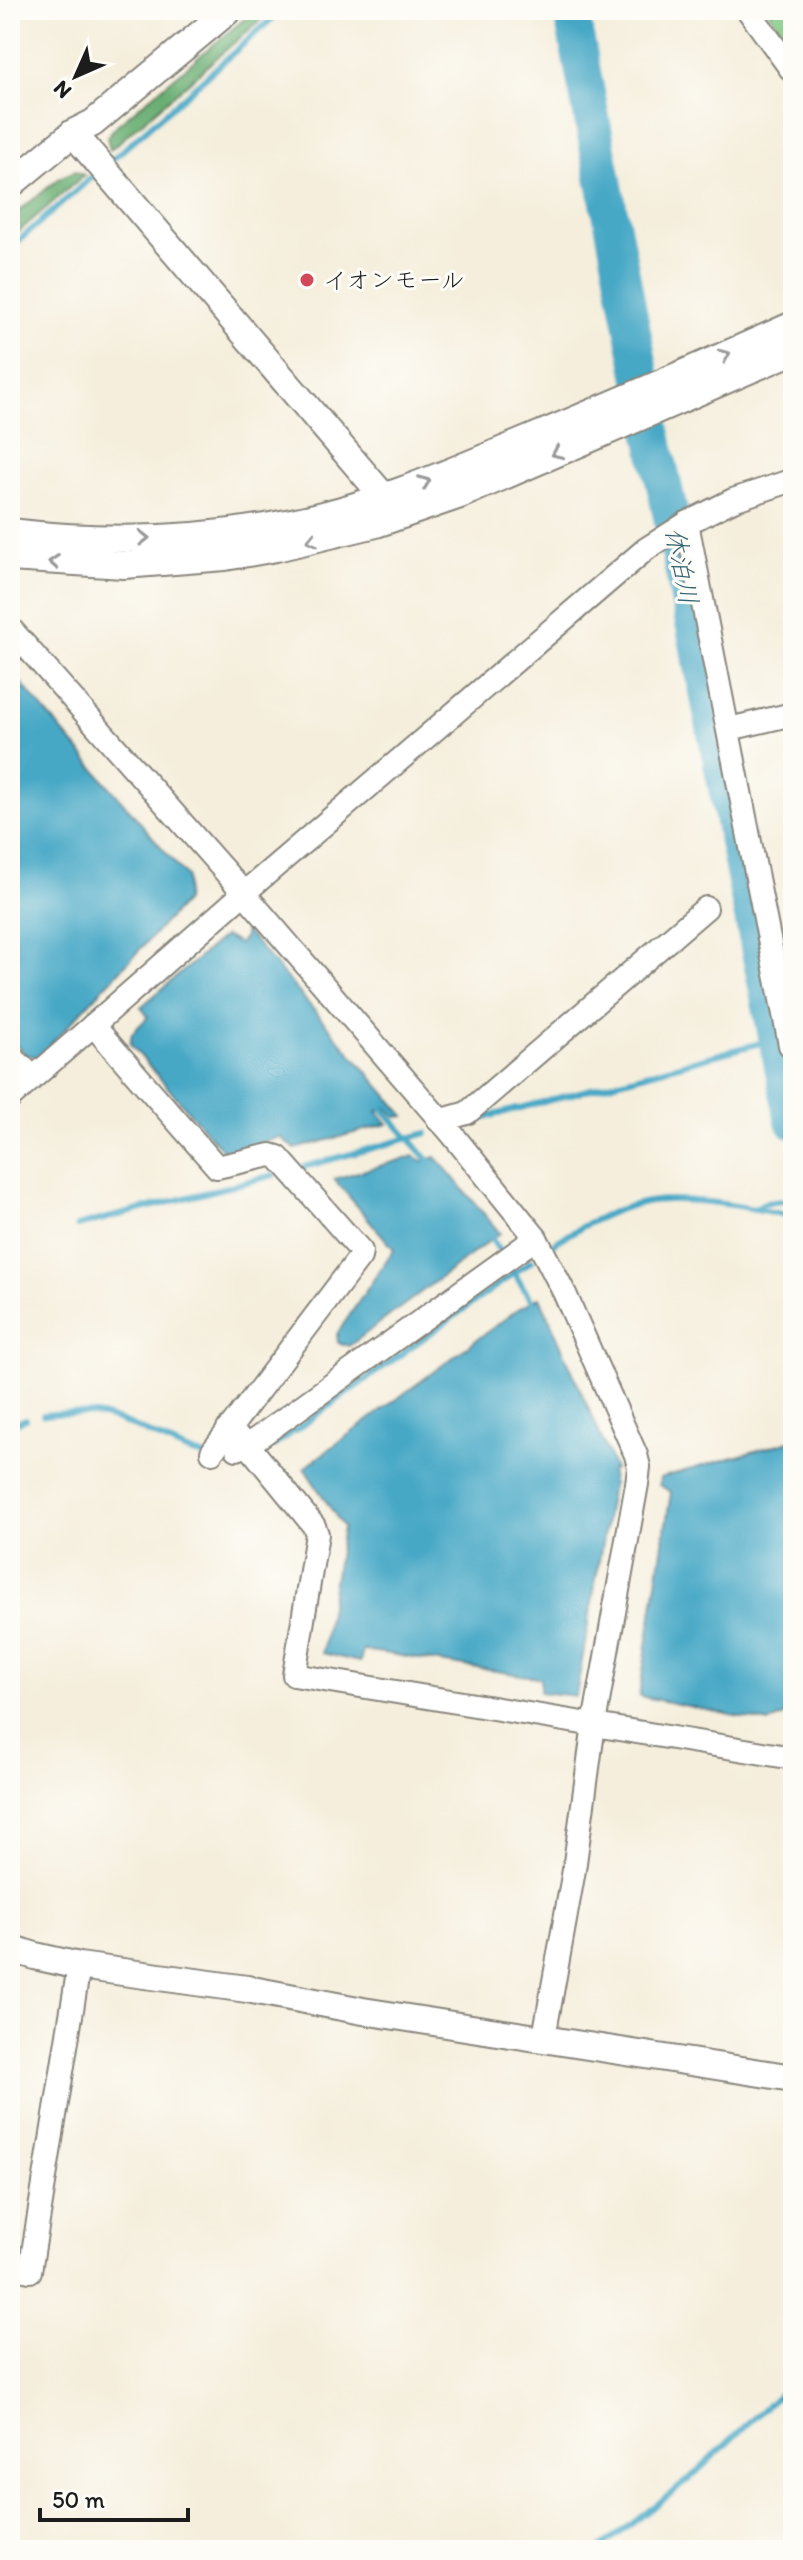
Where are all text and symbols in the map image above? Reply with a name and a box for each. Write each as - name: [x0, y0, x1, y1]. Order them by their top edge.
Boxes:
- north arrow: [36, 36, 116, 116]
- text: N: [47, 75, 77, 105]
- place label: イオンモール: [323, 265, 465, 294]
- marker: イオンモール: [298, 271, 316, 289]
- one-way arrow: [717, 349, 731, 365]
- one-way arrow: [550, 444, 565, 460]
- one-way arrow: [417, 475, 431, 492]
- water label: 休泊川: [659, 525, 705, 607]
- one-way arrow: [138, 529, 151, 547]
- one-way arrow: [306, 531, 320, 548]
- one-way arrow: [47, 554, 60, 571]
- scale bar: [40, 2472, 188, 2522]
- text: 50 m: [52, 2485, 105, 2514]

